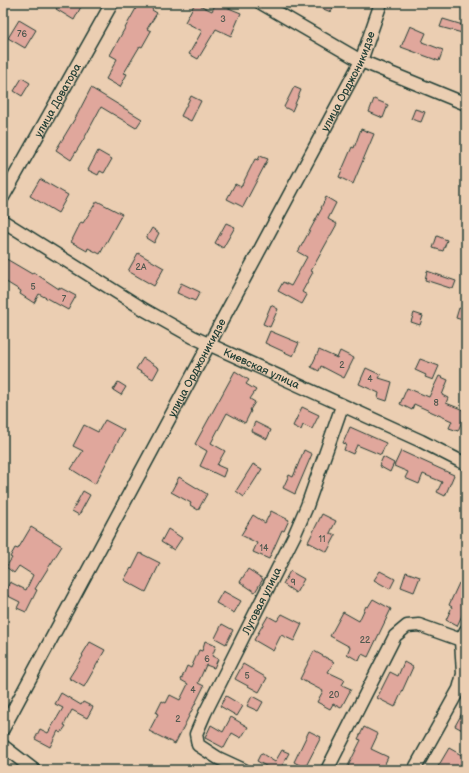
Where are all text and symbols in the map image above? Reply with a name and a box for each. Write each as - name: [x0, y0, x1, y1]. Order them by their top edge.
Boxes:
- house number: 3: [220, 14, 226, 25]
- house number: 76: [17, 29, 27, 40]
- street label: улица Орджоникидзе: [319, 30, 378, 134]
- street label: улица Доватора: [32, 61, 84, 140]
- house number: 2А: [136, 262, 147, 273]
- house number: 5: [30, 282, 36, 293]
- house number: 7: [62, 294, 67, 305]
- street label: улица Орджоникидзе: [165, 316, 229, 419]
- street label: Киевская улица: [221, 346, 302, 392]
- house number: 2: [339, 360, 345, 371]
- house number: 4: [367, 374, 373, 385]
- house number: 8: [433, 398, 439, 409]
- house number: 11: [319, 534, 325, 545]
- house number: 14: [260, 543, 269, 554]
- street label: Луговая улица: [239, 565, 284, 638]
- house number: 9: [290, 577, 296, 588]
- house number: 22: [360, 635, 371, 646]
- house number: 6: [204, 654, 210, 665]
- house number: 5: [244, 671, 250, 682]
- house number: 4: [190, 685, 196, 696]
- house number: 20: [329, 690, 339, 701]
- house number: 2: [175, 714, 181, 725]

